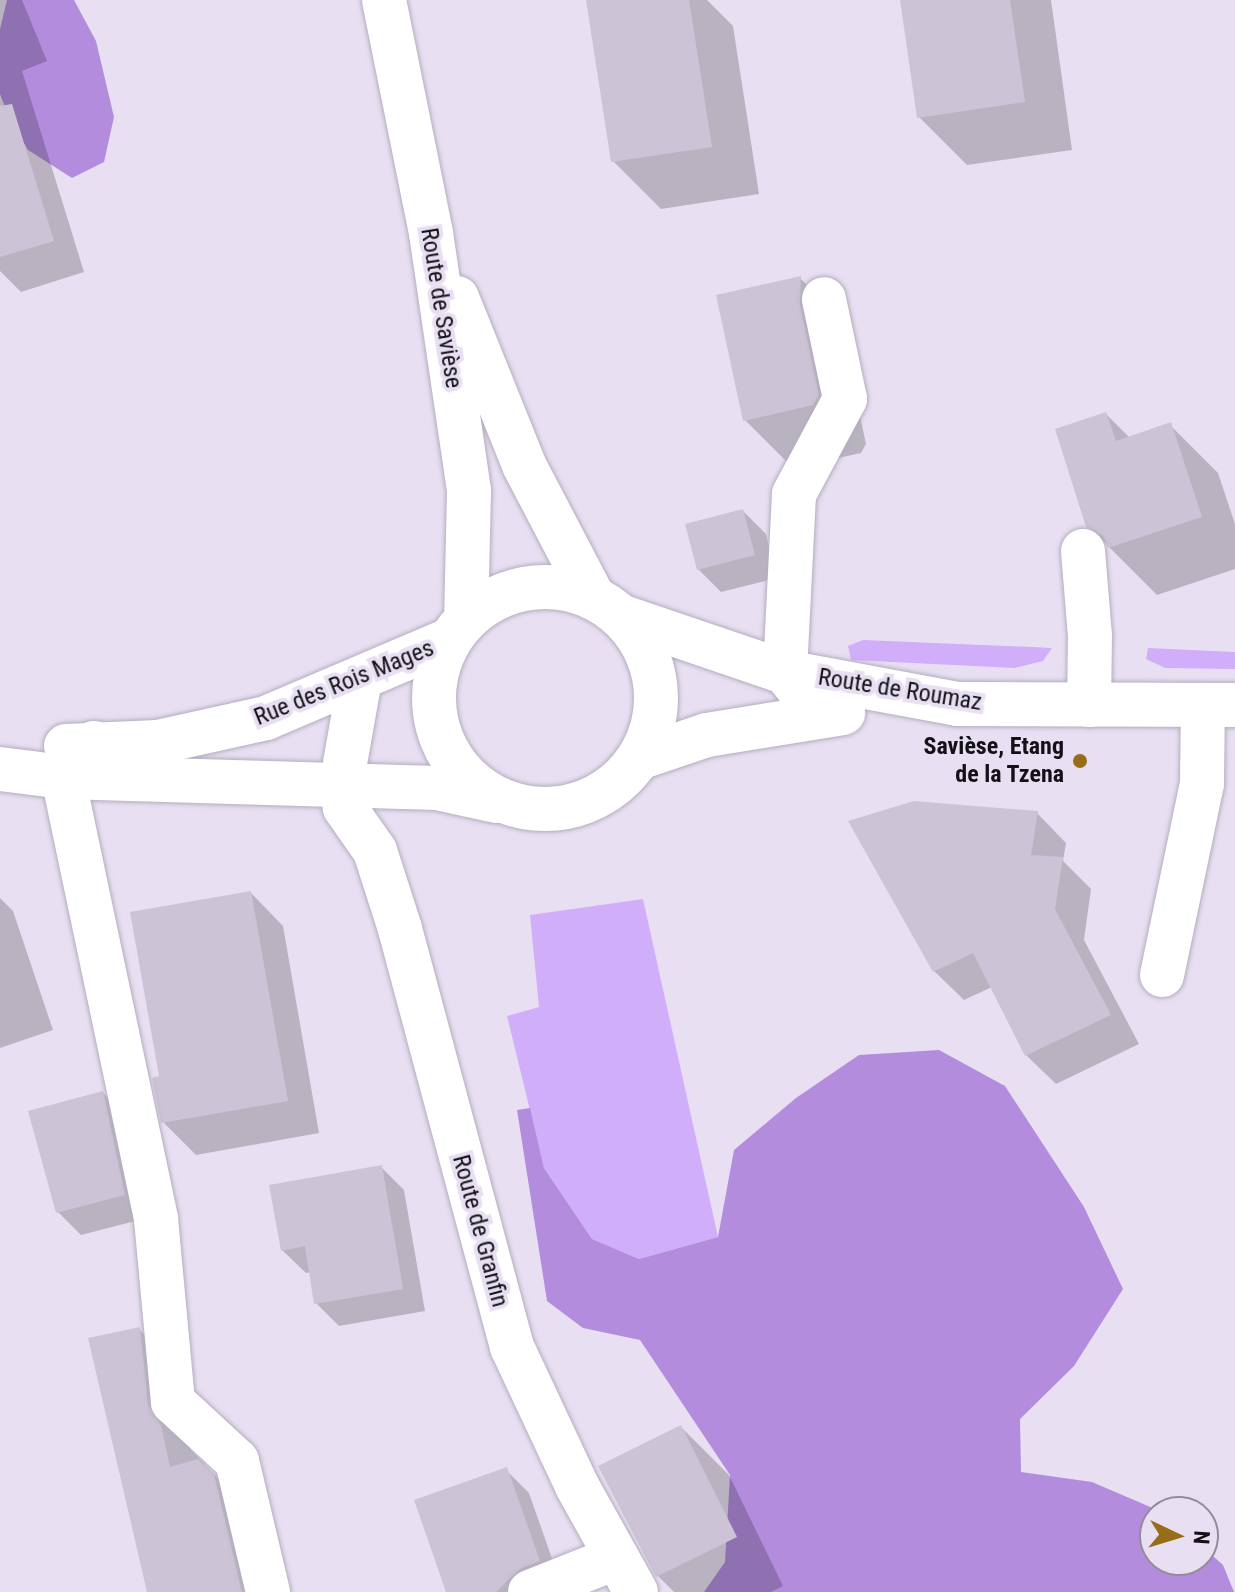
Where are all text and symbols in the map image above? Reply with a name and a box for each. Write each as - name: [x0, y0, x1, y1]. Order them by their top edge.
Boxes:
- street label: Route de Savièse: [414, 226, 468, 390]
- street label: Rue des Rois Mages: [250, 634, 438, 732]
- street label: Route de Roumaz: [816, 663, 984, 717]
- place label: Savièse, Etang de la Tzena: [923, 733, 1064, 789]
- marker: Savièse, Etang de la Tzena: [1071, 752, 1089, 770]
- street label: Route de Granfin: [446, 1152, 514, 1310]
- north arrow: [1139, 1496, 1219, 1576]
- text: N: [1189, 1530, 1214, 1545]

